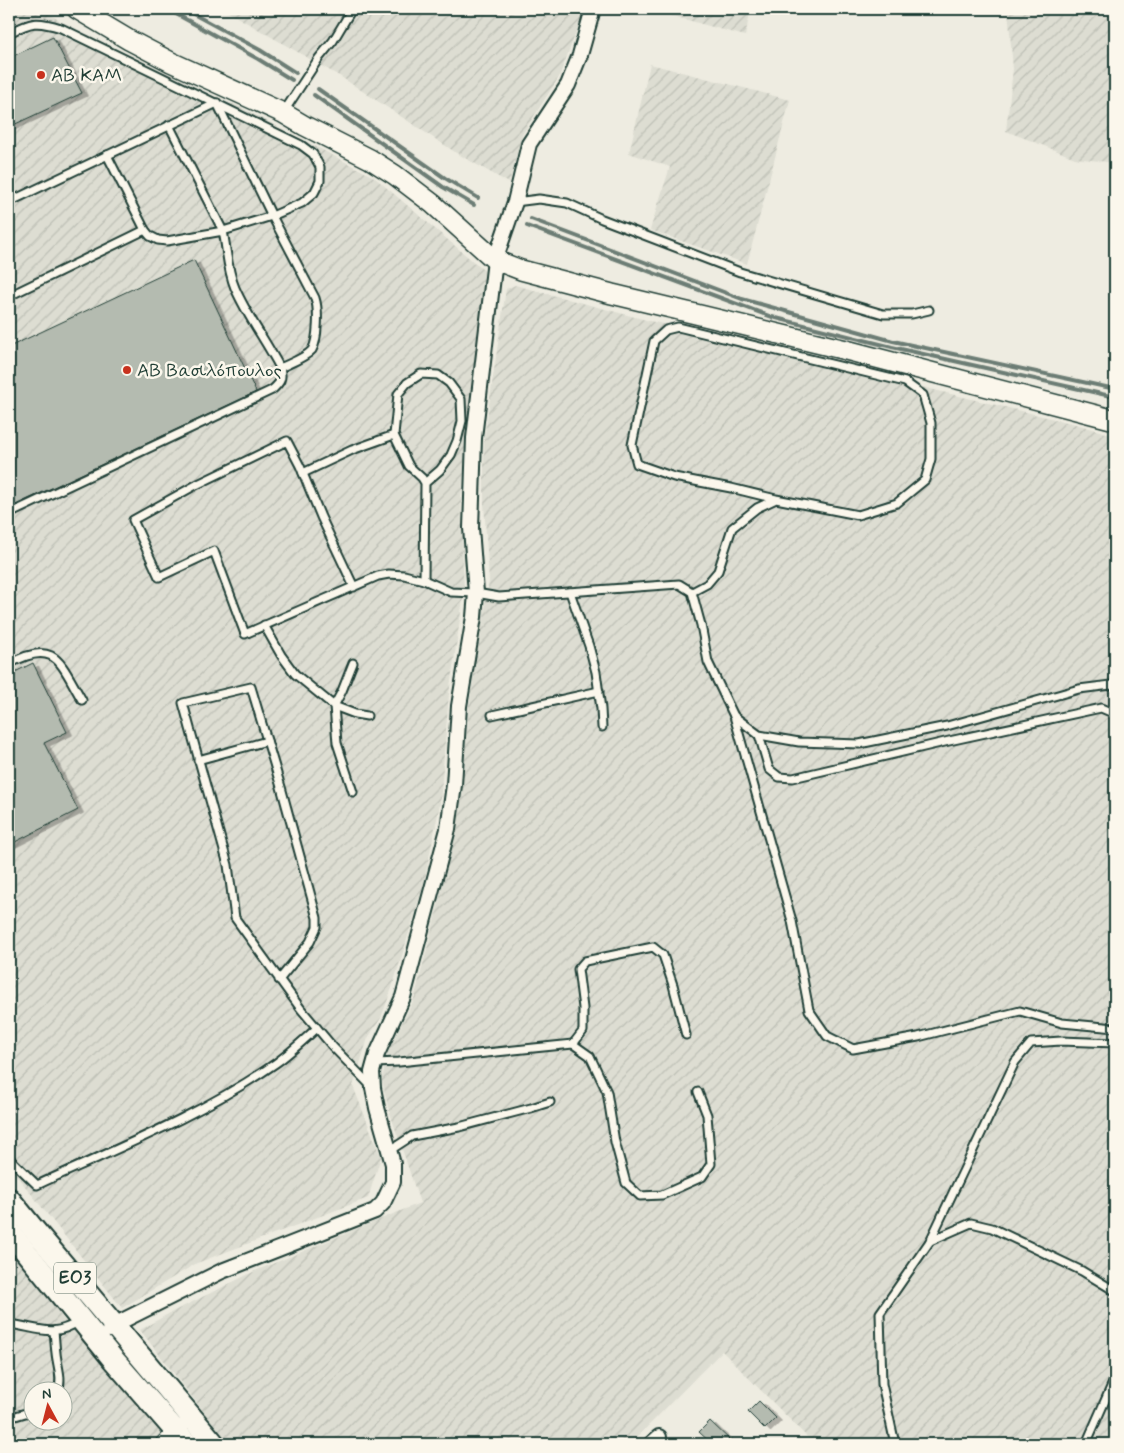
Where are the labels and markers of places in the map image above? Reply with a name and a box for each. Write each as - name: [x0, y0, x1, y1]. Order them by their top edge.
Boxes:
- place label: ΑΒ ΚΑΜ: [51, 63, 122, 88]
- marker: ΑΒ ΚΑΜ: [35, 69, 47, 81]
- place label: ΑΒ Βασιλόπουλος: [137, 358, 282, 383]
- marker: ΑΒ Βασιλόπουλος: [121, 364, 133, 376]

